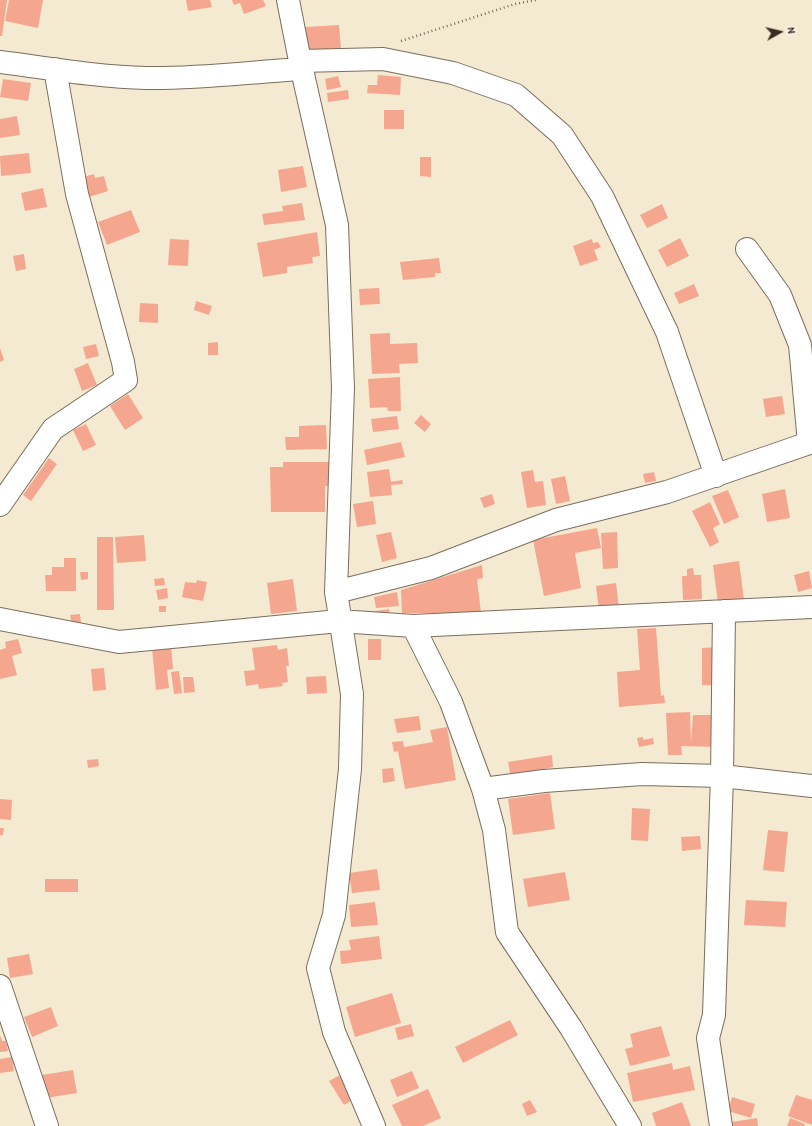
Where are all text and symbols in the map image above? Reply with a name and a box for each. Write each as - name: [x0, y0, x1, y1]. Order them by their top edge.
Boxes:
- north arrow: [760, 12, 800, 52]
- text: N: [785, 26, 799, 34]

